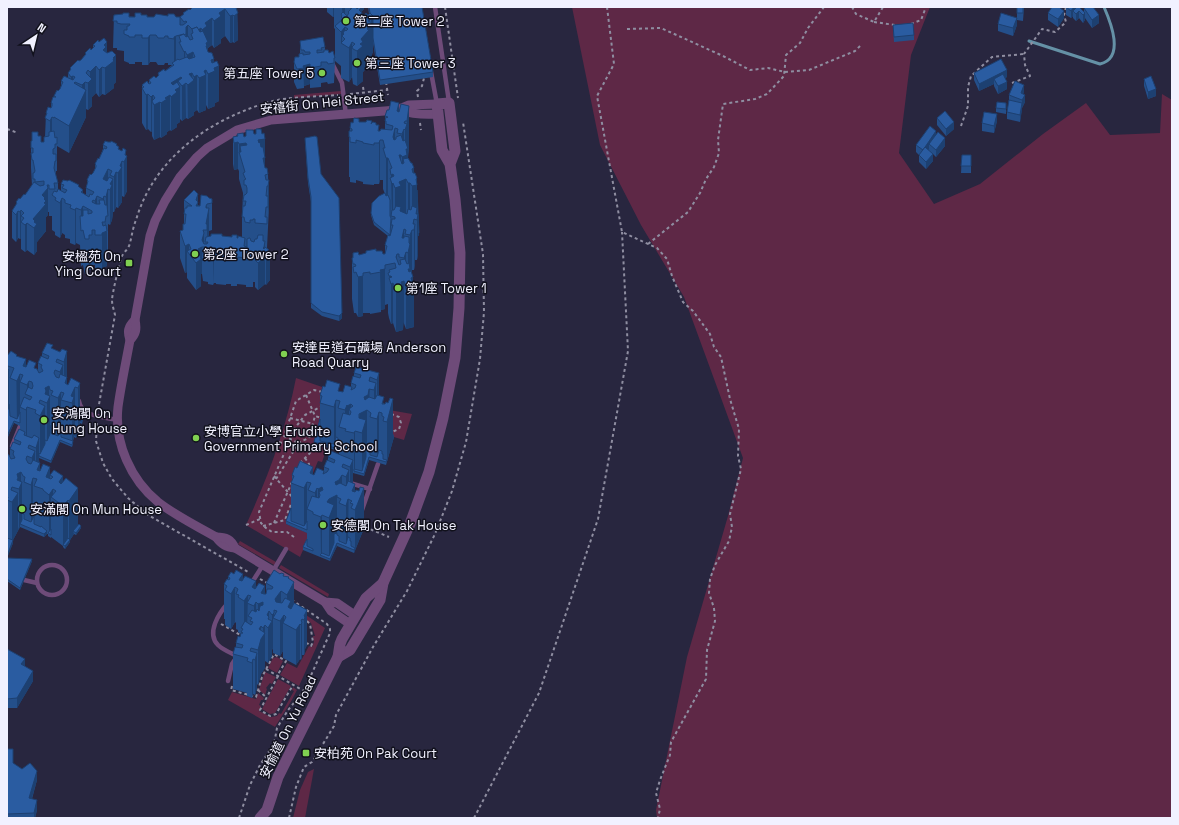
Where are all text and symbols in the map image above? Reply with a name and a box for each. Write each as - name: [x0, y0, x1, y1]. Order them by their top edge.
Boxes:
- place label: 第二座 Tower 2: [354, 13, 445, 30]
- north arrow: [16, 16, 56, 56]
- marker: 第二座 Tower 2: [341, 16, 351, 26]
- text: N: [35, 20, 49, 36]
- place label: 第三座 Tower 3: [365, 55, 456, 72]
- marker: 第三座 Tower 3: [352, 58, 362, 68]
- place label: 第五座 Tower 5: [223, 65, 314, 82]
- marker: 第五座 Tower 5: [317, 68, 327, 78]
- street label: 安禧街 On Hei Street: [259, 88, 385, 118]
- place label: 第2座 Tower 2: [203, 246, 289, 263]
- place label: 安楹苑 On Ying Court: [55, 248, 121, 280]
- marker: 第2座 Tower 2: [190, 249, 200, 259]
- marker: 安楹苑 On Ying Court: [124, 258, 134, 268]
- place label: 第1座 Tower 1: [406, 280, 487, 297]
- marker: 第1座 Tower 1: [393, 283, 403, 293]
- place label: 安達臣道石礦場 Anderson Road Quarry: [292, 339, 446, 371]
- marker: 安達臣道石礦場 Anderson Road Quarry: [279, 349, 289, 359]
- place label: 安鴻閣 On Hung House: [52, 405, 127, 437]
- marker: 安鴻閣 On Hung House: [39, 415, 49, 425]
- place label: 安博官立小學 Erudite Government Primary School: [204, 423, 377, 455]
- marker: 安博官立小學 Erudite Government Primary School: [191, 433, 201, 443]
- place label: 安滿閣 On Mun House: [30, 501, 162, 518]
- marker: 安滿閣 On Mun House: [17, 504, 27, 514]
- place label: 安德閣 On Tak House: [331, 517, 456, 534]
- marker: 安德閣 On Tak House: [318, 520, 328, 530]
- street label: 安愉道 On Yu Road: [256, 673, 320, 781]
- place label: 安柏苑 On Pak Court: [314, 745, 437, 762]
- marker: 安柏苑 On Pak Court: [301, 748, 311, 758]

